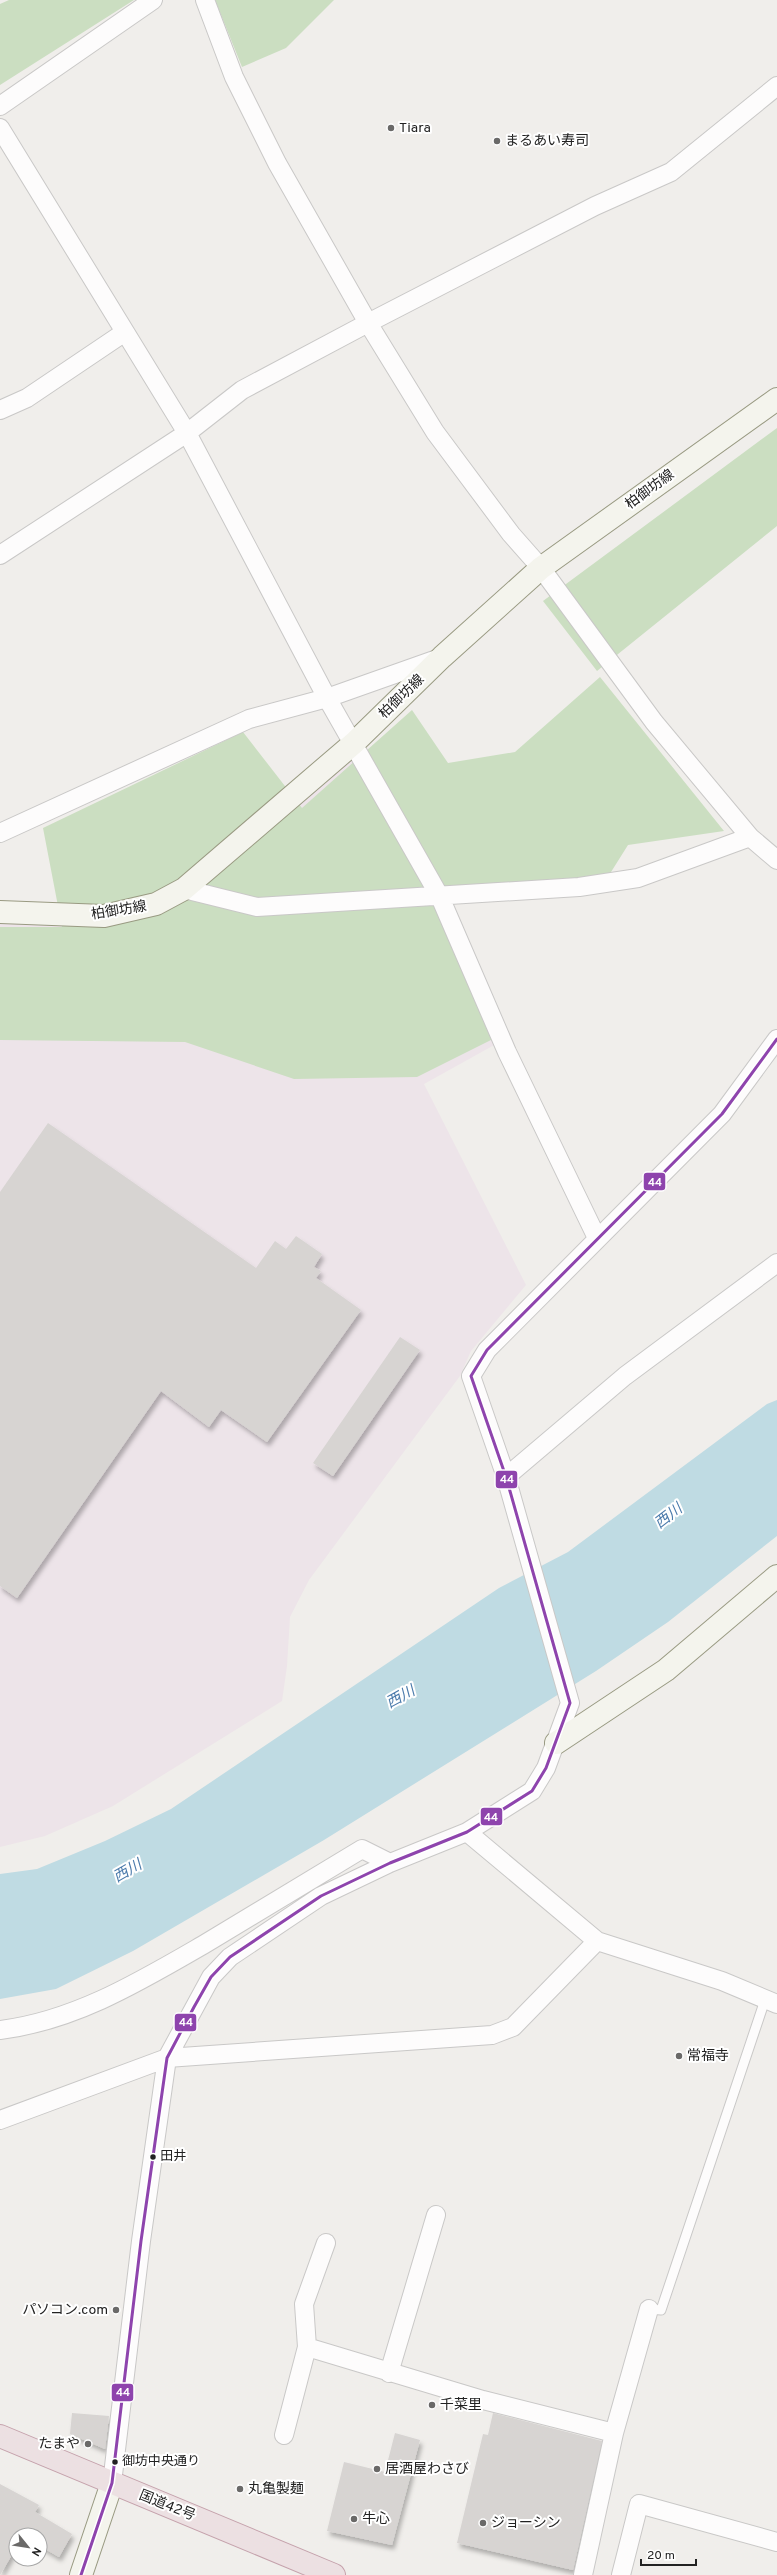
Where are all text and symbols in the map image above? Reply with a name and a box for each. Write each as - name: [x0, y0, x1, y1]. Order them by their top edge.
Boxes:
- place label: Tiara: [399, 120, 431, 137]
- marker: Tiara: [386, 123, 396, 133]
- place label: まるあい寿司: [505, 133, 589, 150]
- marker: まるあい寿司: [492, 136, 502, 146]
- street label: 柏御坊線: [622, 467, 678, 513]
- street label: 柏御坊線: [376, 671, 428, 723]
- street label: 柏御坊線: [90, 898, 148, 924]
- line badge: 44: [643, 1172, 666, 1191]
- text: 44: [648, 1176, 662, 1190]
- line badge: 44: [495, 1470, 518, 1489]
- text: 44: [500, 1473, 514, 1487]
- water label: 西川: [651, 1499, 688, 1534]
- water label: 西川: [383, 1681, 420, 1714]
- line badge: 44: [480, 1807, 503, 1826]
- text: 44: [484, 1811, 498, 1825]
- water label: 西川: [110, 1855, 147, 1888]
- line badge: 44: [174, 2013, 197, 2032]
- text: 44: [179, 2016, 193, 2030]
- place label: 常福寺: [687, 2048, 729, 2065]
- marker: 常福寺: [674, 2051, 684, 2061]
- place label: 田井: [160, 2149, 186, 2165]
- marker: 田井: [148, 2152, 158, 2162]
- place label: パソコン.com: [22, 2302, 108, 2319]
- marker: パソコン.com: [111, 2305, 121, 2315]
- line badge: 44: [111, 2383, 134, 2402]
- text: 44: [116, 2386, 130, 2400]
- place label: 千菜里: [440, 2397, 482, 2414]
- marker: 千菜里: [427, 2400, 437, 2410]
- place label: たまや: [38, 2436, 80, 2453]
- marker: たまや: [83, 2439, 93, 2449]
- place label: 御坊中央通り: [122, 2454, 200, 2470]
- marker: 御坊中央通り: [110, 2457, 120, 2467]
- place label: 居酒屋わさび: [385, 2461, 469, 2478]
- marker: 居酒屋わさび: [372, 2464, 382, 2474]
- place label: 丸亀製麺: [248, 2481, 304, 2498]
- marker: 丸亀製麺: [235, 2484, 245, 2494]
- street label: 国道42号: [136, 2487, 198, 2525]
- place label: 牛心: [362, 2511, 390, 2528]
- marker: 牛心: [349, 2514, 359, 2524]
- place label: ジョーシン: [491, 2515, 561, 2532]
- marker: ジョーシン: [478, 2518, 488, 2528]
- north arrow: [8, 2527, 48, 2567]
- scale bar: [641, 2541, 696, 2567]
- text: N: [28, 2545, 44, 2558]
- text: 20 m: [647, 2548, 675, 2564]

